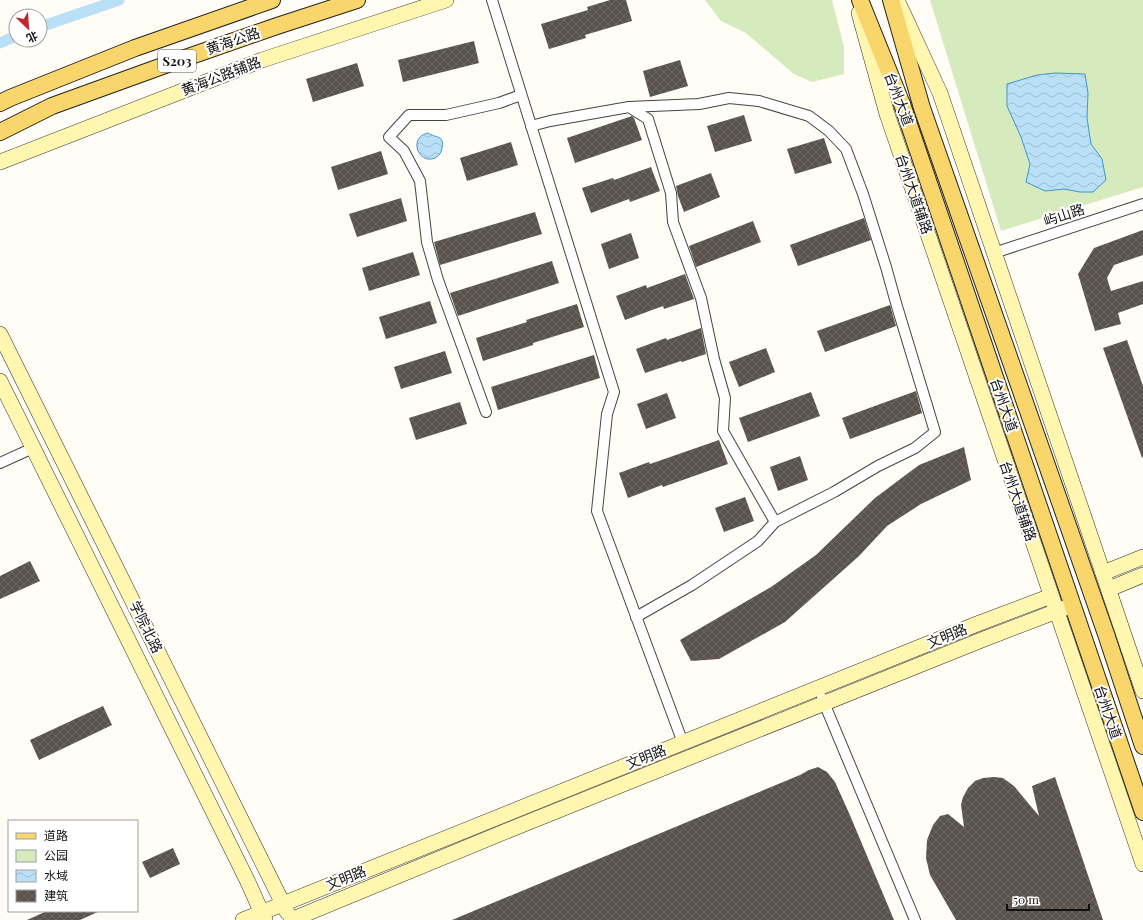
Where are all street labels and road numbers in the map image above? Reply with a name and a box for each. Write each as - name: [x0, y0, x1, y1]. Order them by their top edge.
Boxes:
- street label: 黄海公路: [203, 22, 262, 59]
- road number: S203: [158, 50, 196, 72]
- street label: 黄海公路辅路: [178, 52, 263, 99]
- street label: 台州大道: [881, 69, 918, 128]
- street label: 台州大道辅路: [892, 151, 937, 237]
- street label: 屿山路: [1041, 199, 1087, 230]
- street label: 台州大道: [986, 375, 1023, 434]
- street label: 台州大道辅路: [996, 458, 1041, 544]
- street label: 学院北路: [126, 597, 167, 656]
- street label: 文明路: [924, 619, 970, 652]
- street label: 台州大道: [1090, 682, 1127, 741]
- street label: 文明路: [623, 740, 669, 773]
- street label: 文明路: [323, 861, 369, 894]

